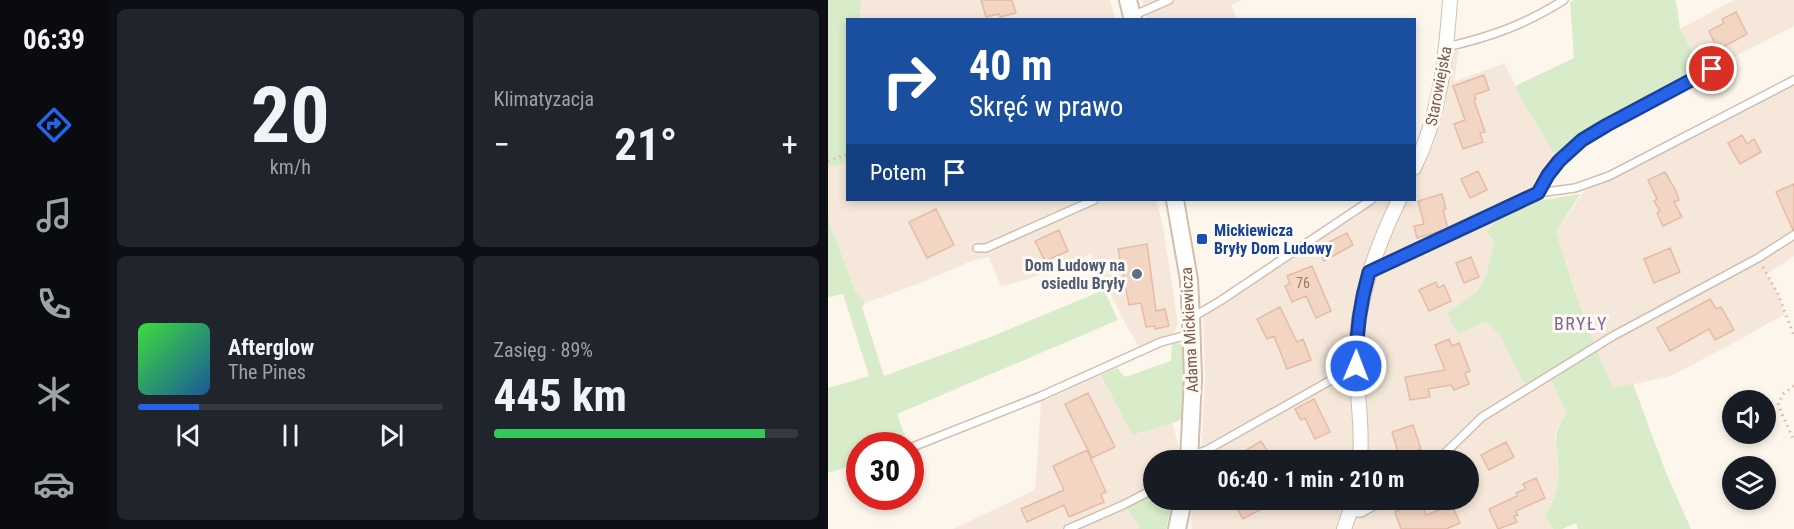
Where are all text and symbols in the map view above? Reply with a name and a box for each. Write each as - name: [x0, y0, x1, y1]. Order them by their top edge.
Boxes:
- text: 06:39: [23, 24, 85, 56]
- text: 40 m: [969, 41, 1052, 90]
- icon: right: [870, 42, 948, 120]
- pin: [1686, 43, 1737, 94]
- street label: Starowiejska: [1421, 45, 1456, 128]
- icon: arrive: [1695, 52, 1728, 85]
- text: 20: [251, 70, 330, 161]
- text: Klimatyzacja: [494, 87, 594, 111]
- text: Skręć w prawo: [969, 91, 1123, 123]
- icon: directions: [33, 104, 75, 146]
- text: 21°: [614, 118, 677, 171]
- text: −: [494, 125, 510, 164]
- text: +: [782, 125, 798, 164]
- text: km/h: [270, 155, 311, 179]
- icon: arrive: [938, 156, 971, 189]
- text: Potem: [870, 160, 926, 185]
- icon: music: [33, 194, 75, 236]
- place label: Mickiewicza Bryły Dom Ludowy: [1214, 221, 1332, 258]
- marker: Mickiewicza Bryły Dom Ludowy: [1195, 232, 1209, 246]
- place label: Dom Ludowy na osiedlu Bryły: [1025, 256, 1125, 293]
- marker: Dom Ludowy na osiedlu Bryły: [1130, 267, 1144, 281]
- street label: Adama Mickiewicza: [1177, 267, 1202, 393]
- house number: 76: [1296, 275, 1310, 291]
- icon: phone: [33, 283, 75, 325]
- district label: BRYŁY: [1554, 313, 1608, 334]
- position arrow: [1324, 334, 1388, 398]
- text: Afterglow: [228, 335, 314, 360]
- text: Zasięg · 89%: [494, 338, 593, 362]
- text: The Pines: [228, 360, 306, 384]
- text: 445 km: [494, 369, 627, 422]
- icon: climate: [33, 373, 75, 415]
- map controls: [1722, 390, 1776, 510]
- button: sound: [1722, 390, 1776, 444]
- icon: previous: [172, 419, 205, 452]
- icon: pause: [274, 419, 307, 452]
- icon: next: [375, 419, 408, 452]
- speed limit sign: 30: [846, 432, 924, 510]
- button: layers: [1722, 456, 1776, 510]
- icon: car: [33, 463, 75, 505]
- text: 06:40 · 1 min · 210 m: [1218, 467, 1404, 492]

